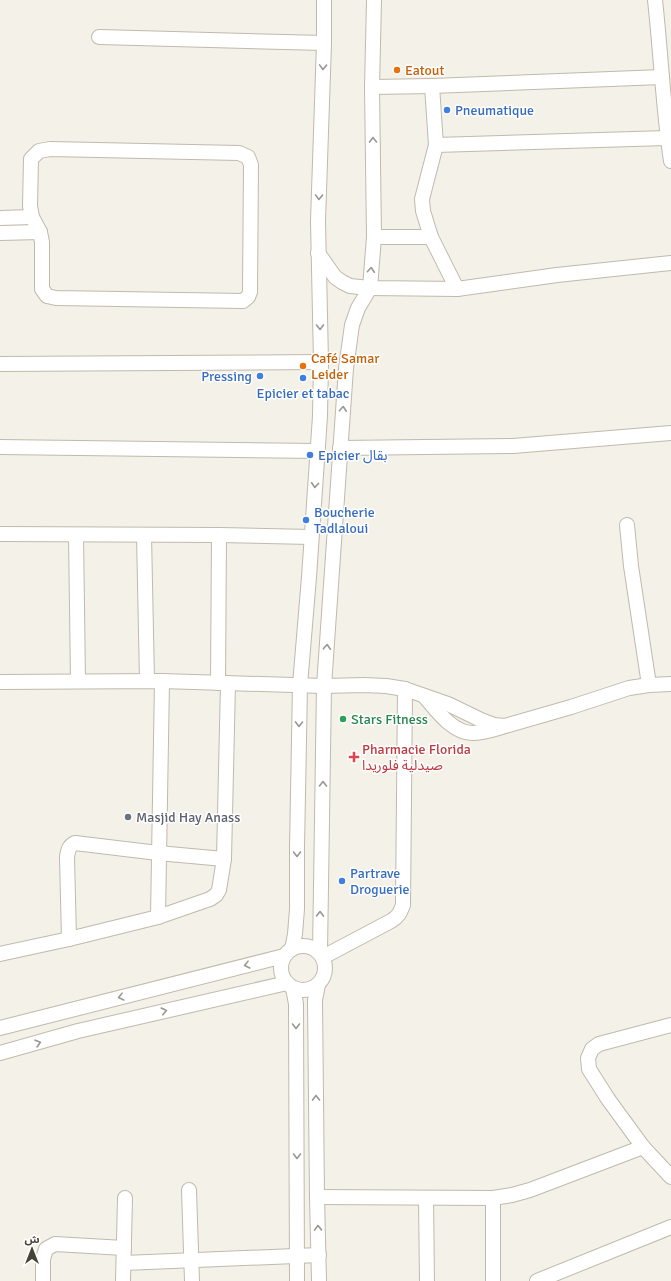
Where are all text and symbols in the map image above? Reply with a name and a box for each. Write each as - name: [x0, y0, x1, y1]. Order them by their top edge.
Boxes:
- place label: Eatout: [405, 62, 444, 79]
- one-way arrow: [319, 64, 327, 70]
- marker: Eatout: [392, 65, 402, 75]
- place label: Pneumatique: [455, 102, 534, 119]
- marker: Pneumatique: [442, 105, 452, 115]
- one-way arrow: [368, 137, 377, 143]
- one-way arrow: [314, 194, 323, 200]
- one-way arrow: [367, 267, 376, 273]
- one-way arrow: [316, 324, 324, 330]
- place label: Café Samar Leider: [311, 350, 380, 383]
- marker: Café Samar Leider: [298, 361, 308, 371]
- place label: Pressing: [201, 368, 252, 385]
- marker: Pressing: [255, 371, 265, 381]
- marker: Epicier et tabac: [298, 373, 308, 383]
- place label: Epicier et tabac: [257, 385, 350, 402]
- one-way arrow: [339, 406, 348, 412]
- place label: Epicier بقال: [318, 447, 388, 464]
- marker: Epicier بقال: [305, 450, 315, 460]
- one-way arrow: [311, 482, 320, 488]
- place label: Boucherie Tadlaloui: [314, 504, 375, 537]
- marker: Boucherie Tadlaloui: [301, 515, 311, 525]
- one-way arrow: [323, 644, 332, 650]
- place label: Stars Fitness: [351, 711, 428, 728]
- marker: Stars Fitness: [338, 714, 348, 724]
- one-way arrow: [295, 721, 303, 727]
- place label: Pharmacie Florida صيدلية فلوريدا: [362, 741, 471, 774]
- marker: Pharmacie Florida صيدلية فلوريدا: [349, 752, 359, 762]
- one-way arrow: [319, 781, 327, 787]
- place label: Masjid Hay Anass: [136, 809, 240, 826]
- marker: Masjid Hay Anass: [123, 812, 133, 822]
- one-way arrow: [293, 851, 301, 857]
- place label: Partrave Droguerie: [350, 865, 409, 898]
- marker: Partrave Droguerie: [337, 876, 347, 886]
- one-way arrow: [316, 911, 325, 917]
- one-way arrow: [243, 960, 250, 969]
- one-way arrow: [117, 993, 124, 1001]
- one-way arrow: [161, 1008, 167, 1016]
- one-way arrow: [292, 1023, 300, 1029]
- one-way arrow: [34, 1039, 41, 1047]
- one-way arrow: [312, 1095, 320, 1101]
- one-way arrow: [293, 1153, 301, 1159]
- one-way arrow: [313, 1225, 322, 1231]
- north arrow: [12, 1229, 52, 1269]
- text: ش: [24, 1233, 40, 1246]

